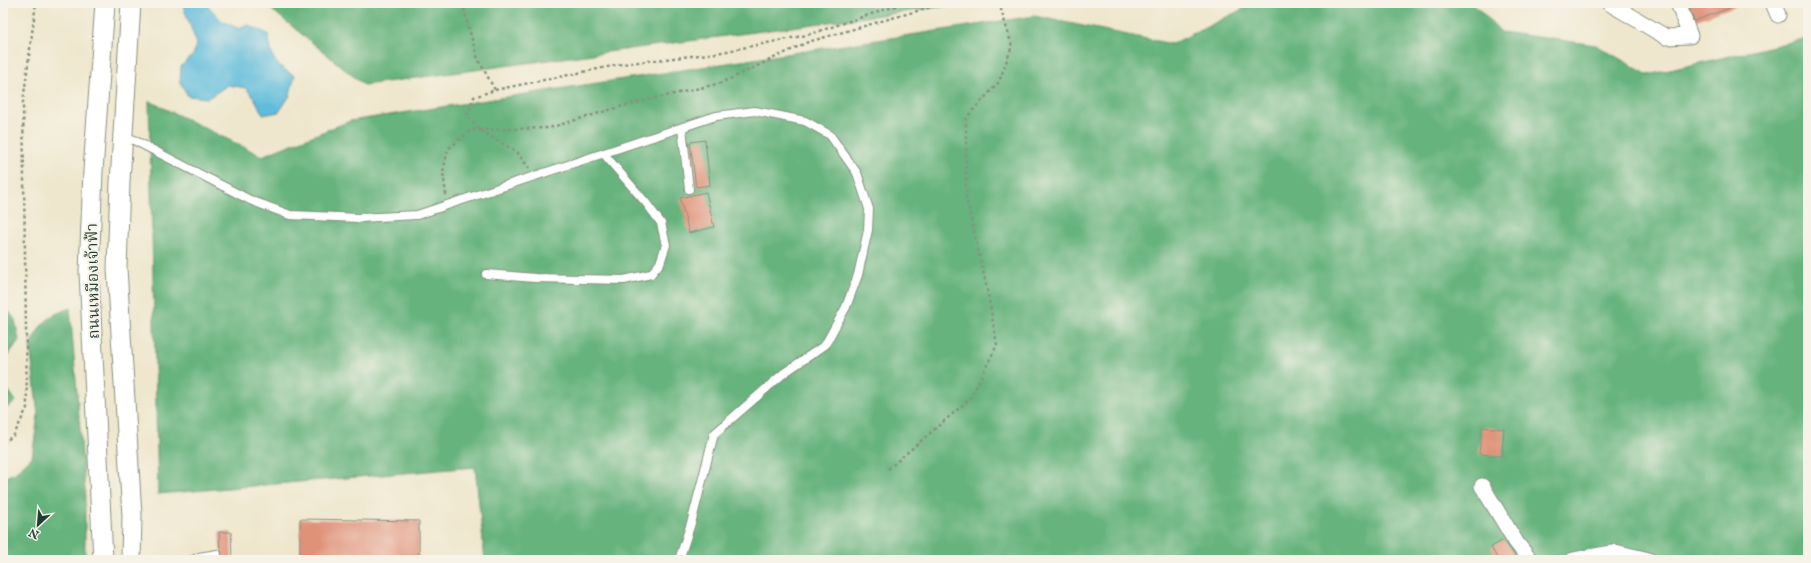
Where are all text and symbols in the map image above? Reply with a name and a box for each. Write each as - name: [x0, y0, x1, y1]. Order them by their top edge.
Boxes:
- street label: ถนนเหมืองเจ้าฟ้า: [83, 223, 105, 339]
- north arrow: [18, 505, 58, 545]
- text: N: [26, 525, 42, 542]

